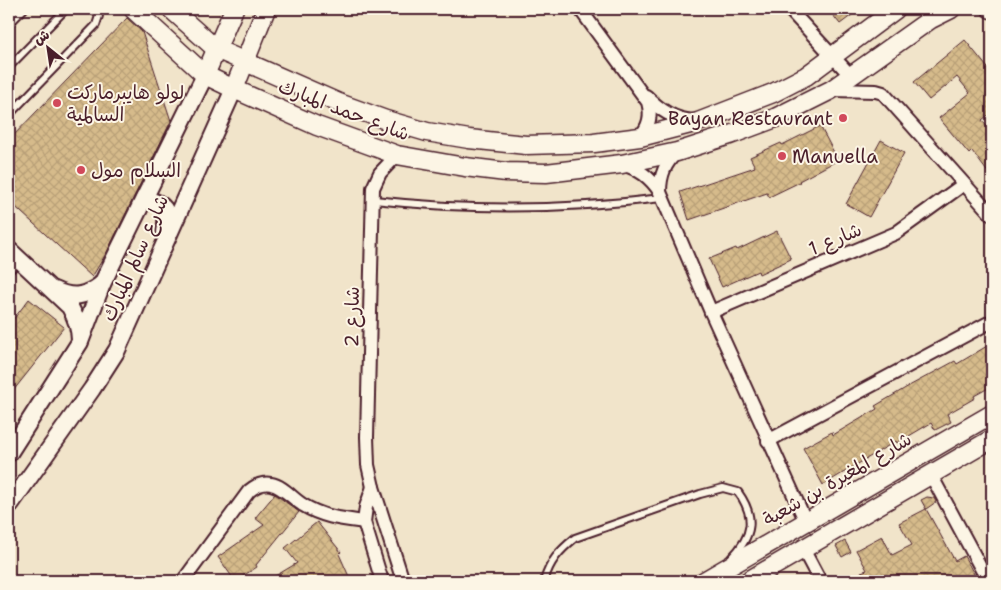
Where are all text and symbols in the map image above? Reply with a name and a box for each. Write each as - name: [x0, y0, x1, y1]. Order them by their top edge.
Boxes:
- north arrow: [22, 22, 72, 72]
- text: ش: [30, 25, 53, 48]
- street label: شارع حمد المبارك: [275, 74, 413, 147]
- place label: لولو هايبرماركت السالمية: [67, 80, 184, 127]
- marker: لولو هايبرماركت السالمية: [51, 97, 63, 109]
- place label: Bayan Restaurant: [668, 106, 833, 131]
- marker: Bayan Restaurant: [837, 112, 849, 124]
- place label: Manuella: [792, 144, 878, 169]
- marker: Manuella: [776, 150, 788, 162]
- place label: السلام مول: [91, 158, 181, 185]
- marker: السلام مول: [75, 164, 87, 176]
- street label: شارع سالم المبارك: [96, 191, 176, 326]
- street label: شارع 1: [805, 217, 866, 262]
- street label: شارع 2: [339, 286, 366, 348]
- street label: شارع المغيرة بن شعبة: [758, 426, 916, 533]

